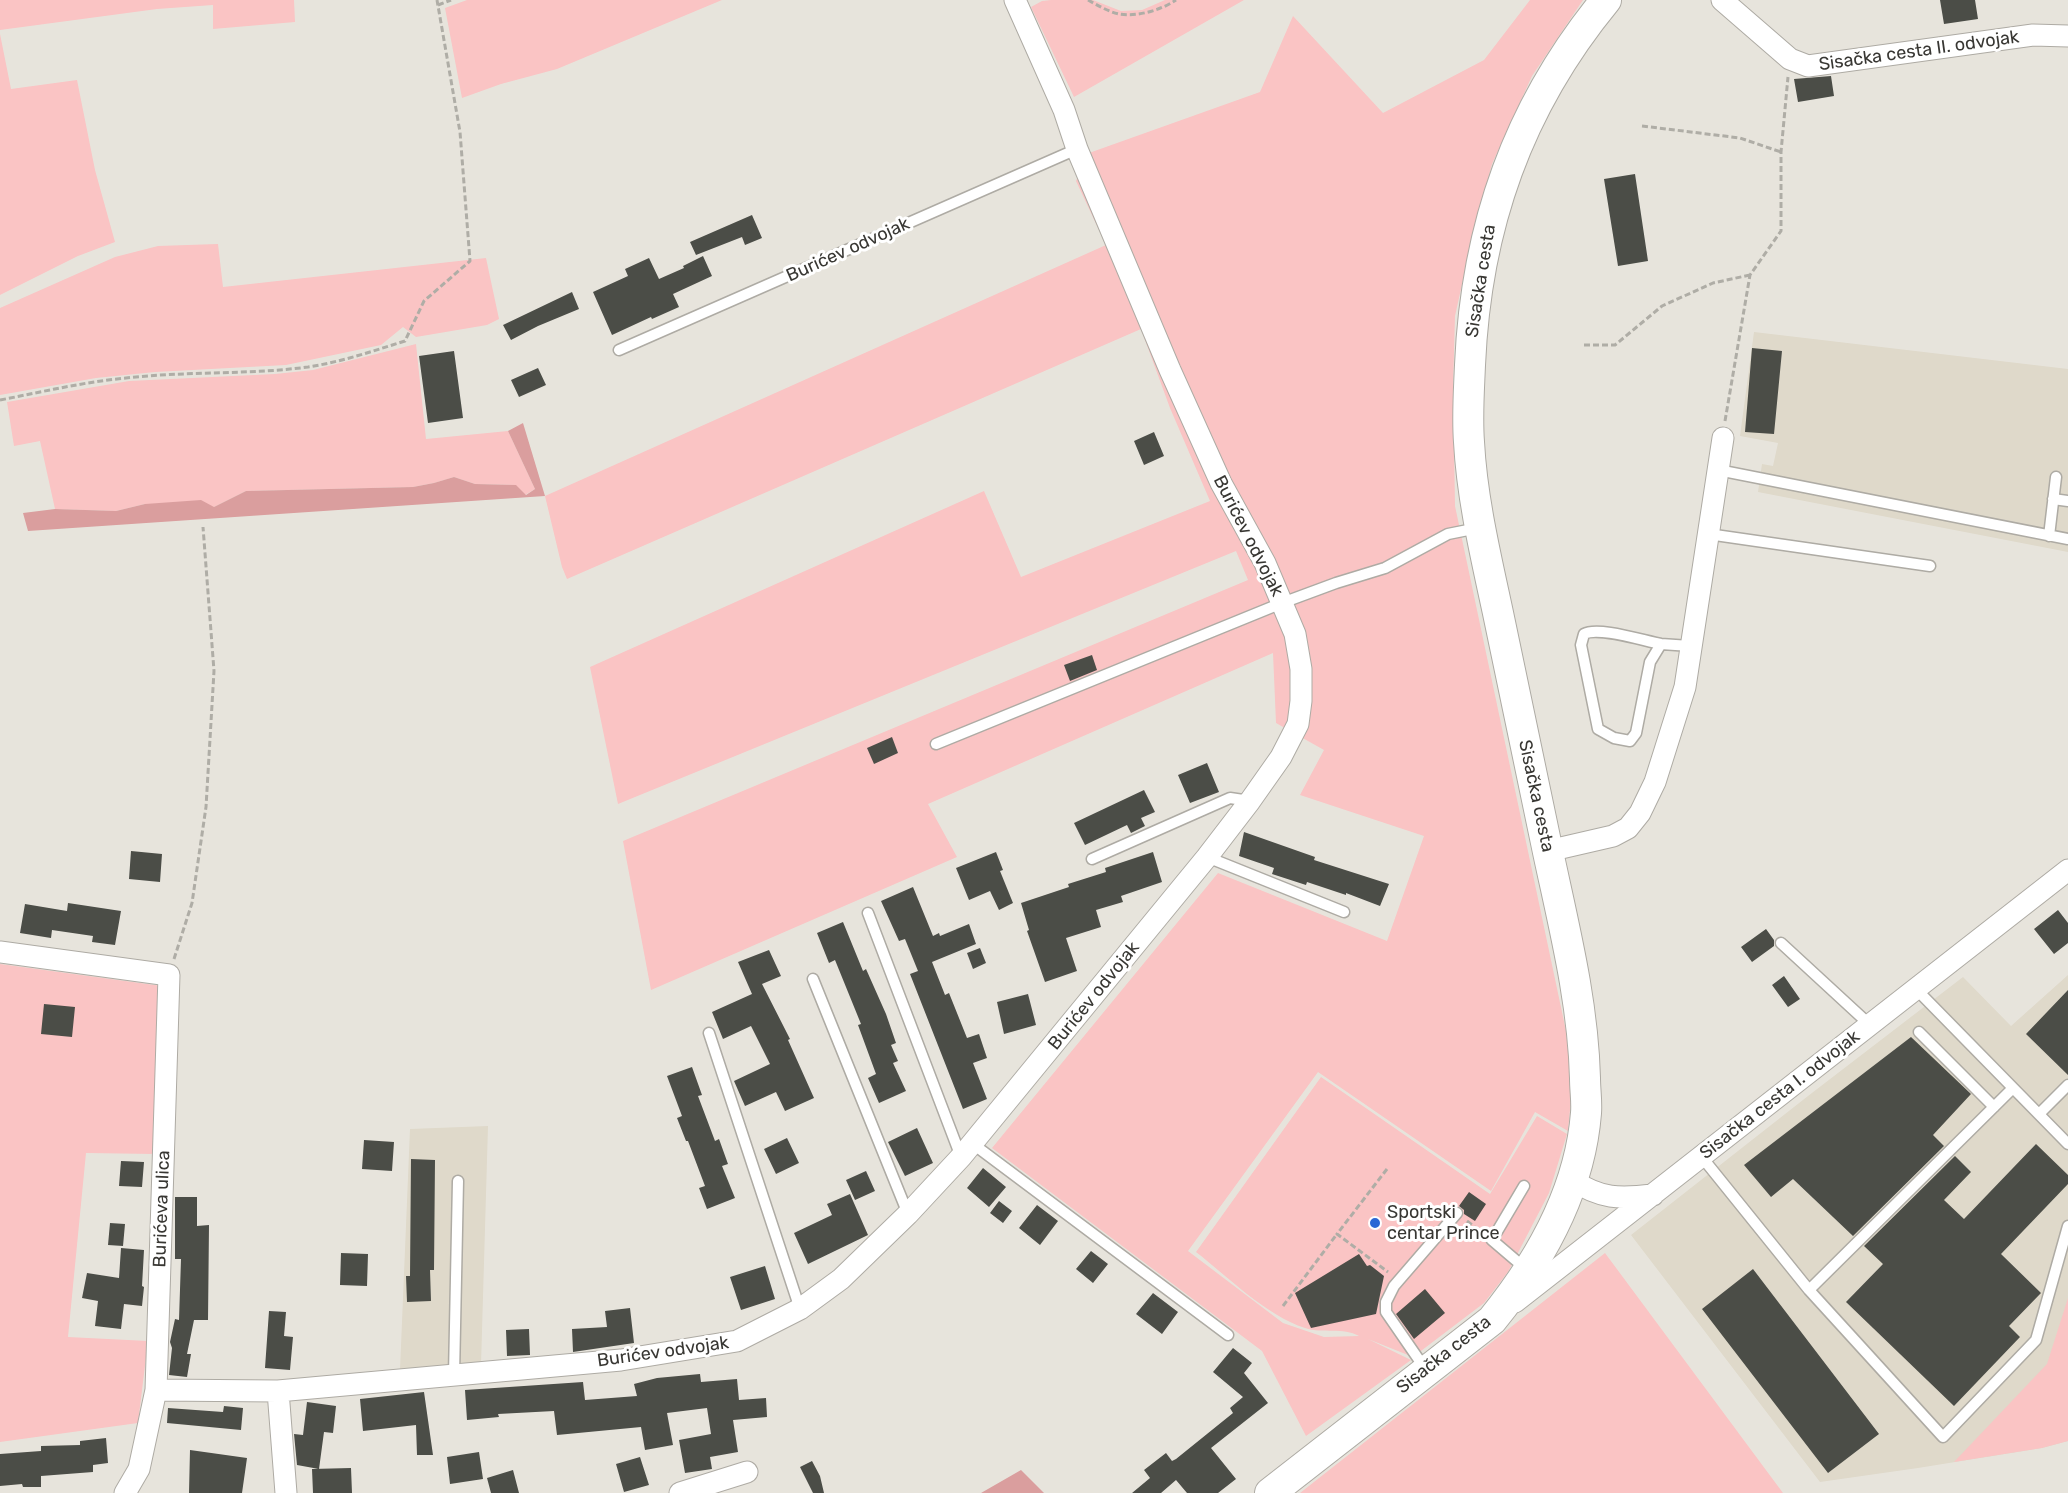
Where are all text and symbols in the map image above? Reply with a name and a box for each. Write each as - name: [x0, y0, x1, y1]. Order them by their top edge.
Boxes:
- street label: Sisačka cesta II. odvojak: [1817, 26, 2021, 76]
- street label: Burićev odvojak: [783, 213, 913, 287]
- street label: Sisačka cesta: [1461, 223, 1501, 339]
- street label: Burićev odvojak: [1208, 472, 1288, 600]
- street label: Sisačka cesta: [1514, 738, 1558, 854]
- street label: Burićev odvojak: [1044, 938, 1144, 1054]
- street label: Sisačka cesta I. odvojak: [1696, 1026, 1864, 1164]
- street label: Burićeva ulica: [149, 1150, 175, 1268]
- place label: Sportski centar Prince: [1387, 1202, 1500, 1244]
- marker: Sportski centar Prince: [1368, 1216, 1382, 1230]
- street label: Sisačka cesta: [1392, 1311, 1496, 1399]
- street label: Burićev odvojak: [596, 1332, 730, 1372]

